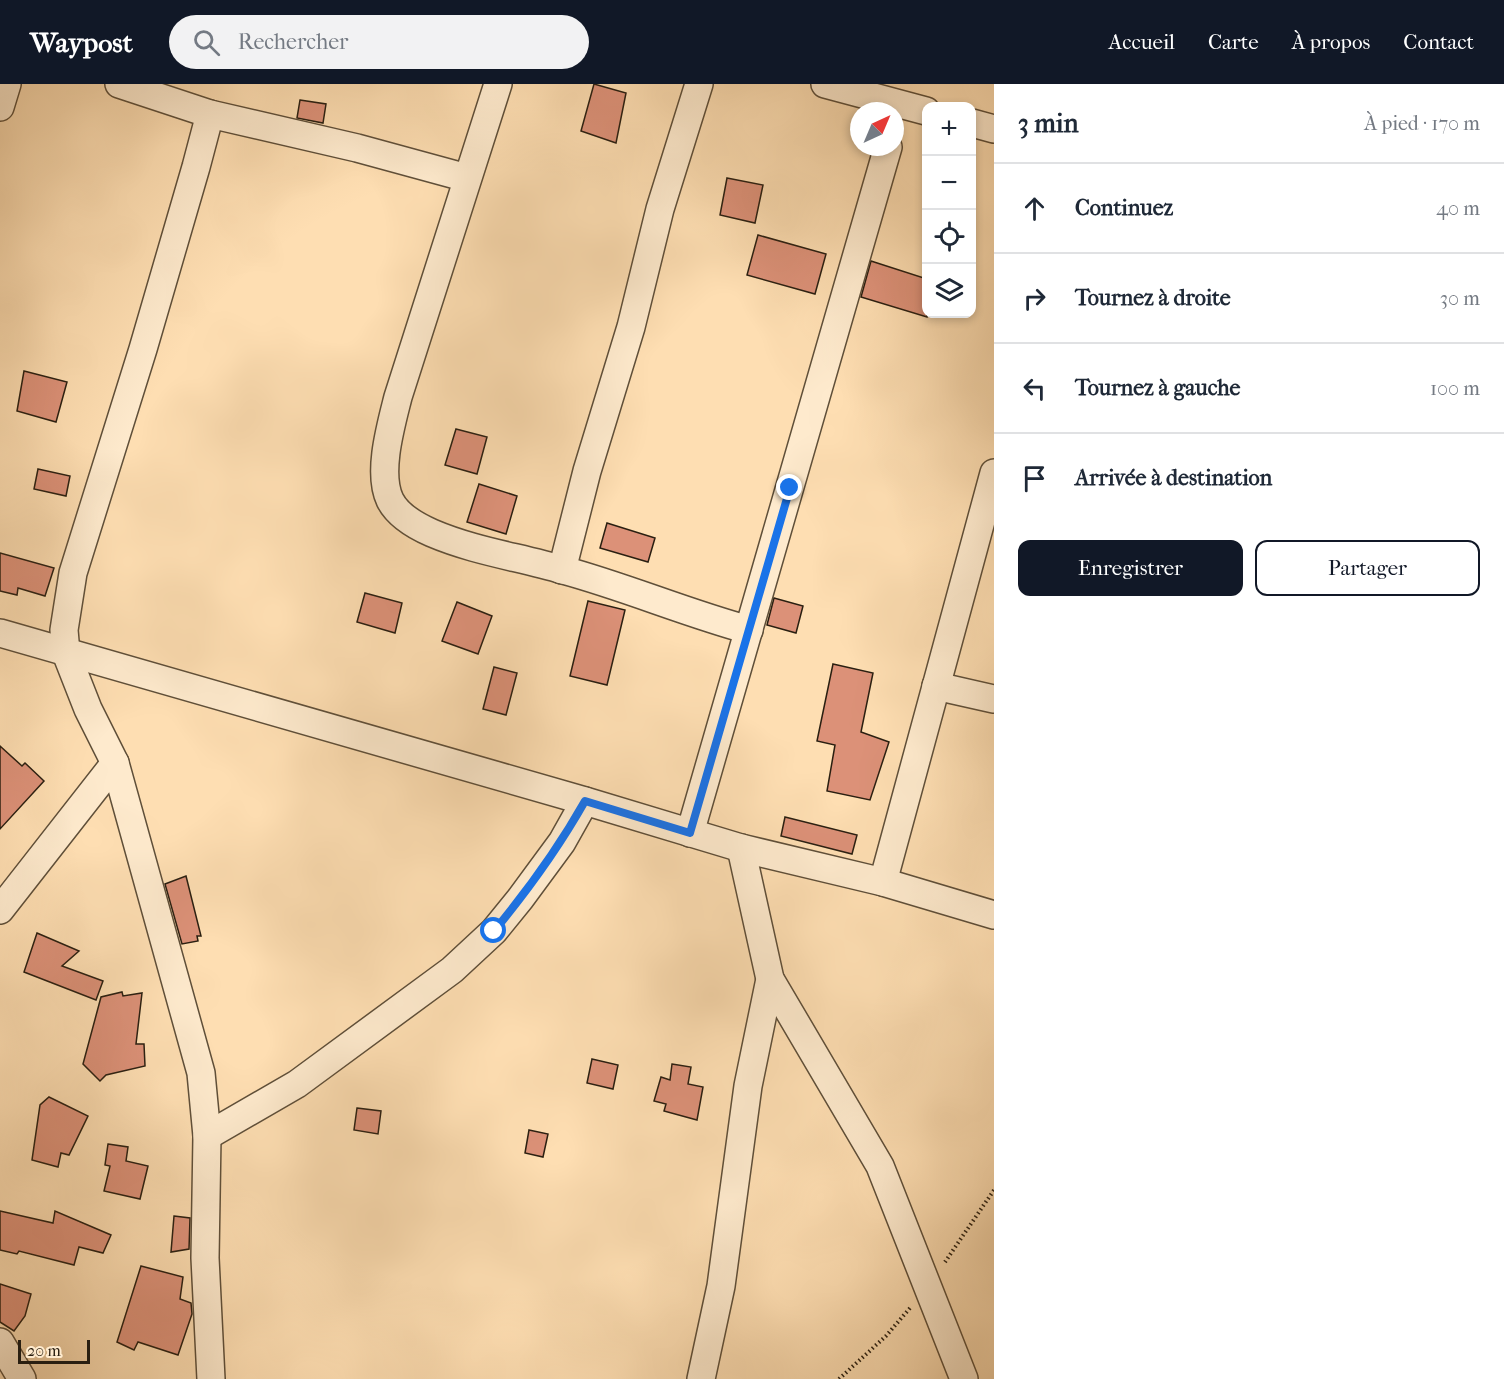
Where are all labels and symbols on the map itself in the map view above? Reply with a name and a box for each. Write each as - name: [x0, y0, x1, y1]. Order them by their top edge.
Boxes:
- north arrow: [850, 102, 904, 156]
- route end: [776, 474, 802, 500]
- route start: [480, 917, 506, 943]
- scale bar: [18, 1337, 90, 1364]

